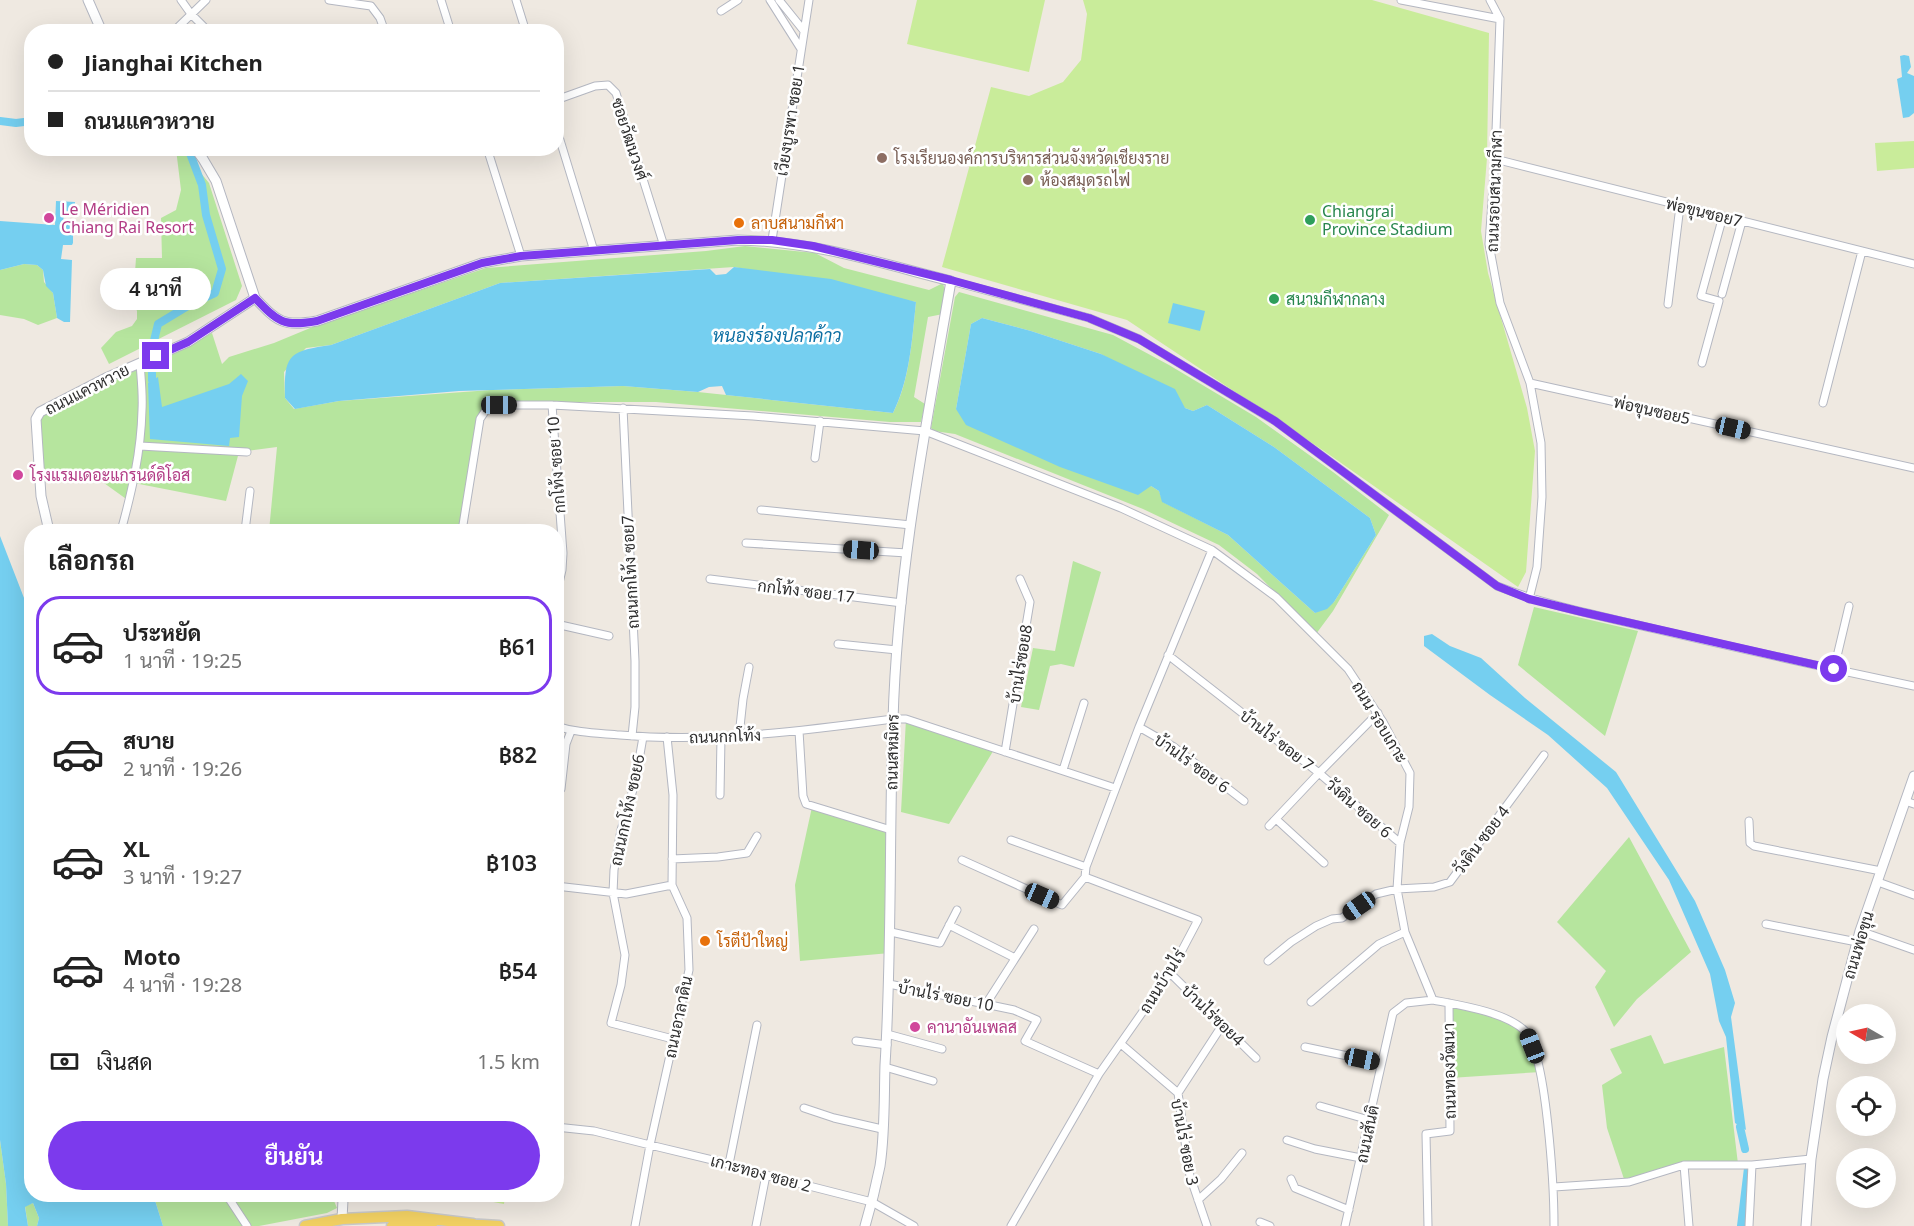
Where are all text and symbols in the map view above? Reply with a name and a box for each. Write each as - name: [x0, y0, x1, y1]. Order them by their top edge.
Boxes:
- text: Jianghai Kitchen: [84, 47, 263, 77]
- street label: เวียงบูรพา ซอย 1: [770, 63, 811, 178]
- street label: ซอยวัฒนวงศ์: [606, 95, 655, 183]
- text: ถนนแควหวาย: [84, 105, 215, 135]
- street label: ถนนรอบสนามกีฬา: [1481, 129, 1507, 253]
- place label: โรงเรียนองค์การบริหารส่วนจังหวัดเชียงราย: [893, 146, 1169, 169]
- marker: โรงเรียนองค์การบริหารส่วนจังหวัดเชียงราย: [875, 151, 889, 165]
- place label: ห้องสมุดรถไฟ: [1040, 169, 1130, 192]
- marker: ห้องสมุดรถไฟ: [1021, 173, 1035, 187]
- street label: พ่อขุนซอย7: [1663, 192, 1745, 233]
- place label: Le Méridien Chiang Rai Resort: [61, 198, 194, 238]
- place label: Chiangrai Province Stadium: [1322, 200, 1453, 240]
- marker: Le Méridien Chiang Rai Resort: [42, 211, 56, 225]
- place label: ลาบสนามกีฬา: [751, 212, 844, 234]
- marker: Chiangrai Province Stadium: [1303, 213, 1317, 227]
- marker: ลาบสนามกีฬา: [732, 216, 746, 230]
- callout: 4 นาที: [100, 269, 212, 311]
- text: 4 นาที: [129, 275, 182, 302]
- place label: สนามกีฬากลาง: [1286, 288, 1385, 310]
- marker: สนามกีฬากลาง: [1267, 292, 1281, 306]
- water label: หนองร่องปลาค้าว: [713, 323, 841, 347]
- route end: [142, 342, 169, 369]
- street label: ถนนแควหวาย: [41, 358, 133, 420]
- street label: พ่อขุนซอย5: [1611, 390, 1693, 430]
- car: [481, 396, 517, 414]
- car: [1713, 415, 1753, 441]
- street label: กกโท้ง ซอย 10: [542, 416, 570, 514]
- place label: โรงแรมเดอะแกรนด์ดิโอส: [29, 463, 190, 486]
- marker: โรงแรมเดอะแกรนด์ดิโอส: [11, 468, 25, 482]
- street label: ถนนกกโท้ง ซอย7: [616, 515, 644, 629]
- car: [842, 540, 880, 560]
- text: เลือกรถ: [48, 541, 135, 578]
- street label: กกโท้ง ซอย 17: [756, 574, 856, 608]
- text: ประหยัด: [123, 617, 201, 647]
- icon: car: [51, 619, 105, 673]
- street label: บ้านไร่ซอย8: [1003, 623, 1037, 705]
- text: ฿61: [499, 631, 537, 661]
- text: 1 นาที · 19:25: [123, 647, 242, 674]
- route start: [1820, 655, 1847, 682]
- street label: ถนน รอบเกาะ: [1347, 677, 1413, 767]
- street label: บ้านไร่ ซอย 7: [1235, 704, 1319, 776]
- street label: ถนนสหมิตร: [880, 713, 904, 790]
- street label: ถนนกกโท้ง: [689, 724, 761, 748]
- text: สบาย: [123, 725, 175, 755]
- icon: car: [51, 727, 105, 781]
- street label: บ้านไร่ ซอย 6: [1150, 728, 1234, 798]
- text: ฿82: [499, 739, 537, 769]
- street label: ถนนกกโท้ง ซอย6: [604, 752, 650, 868]
- text: 2 นาที · 19:26: [123, 755, 242, 782]
- street label: วังดิน ซอย 6: [1321, 773, 1397, 843]
- street label: วังดิน ซอย 4: [1448, 801, 1514, 879]
- text: XL: [123, 833, 150, 863]
- icon: car: [51, 835, 105, 889]
- text: ฿103: [486, 847, 537, 877]
- text: 3 นาที · 19:27: [123, 863, 242, 890]
- car: [1022, 880, 1062, 912]
- car: [1339, 888, 1379, 924]
- street label: ถนนพ่อขุน: [1837, 908, 1880, 982]
- place label: โรตีป้าใหญ่: [716, 930, 788, 952]
- marker: โรตีป้าใหญ่: [698, 934, 712, 948]
- text: Moto: [123, 941, 181, 971]
- icon: car: [51, 943, 105, 997]
- street label: ถนนบ้านไร่: [1134, 944, 1191, 1017]
- text: ฿54: [499, 955, 537, 985]
- text: 4 นาที · 19:28: [123, 971, 242, 998]
- street label: ถนนอาลาดิน: [659, 974, 697, 1060]
- street label: บ้านไร่ ซอย 10: [896, 976, 996, 1016]
- street label: บ้านไร่ซอย4: [1177, 979, 1249, 1051]
- north arrow: [1836, 1004, 1896, 1064]
- map controls: [1836, 1004, 1896, 1208]
- place label: คานาอันเพลส: [927, 1016, 1017, 1038]
- marker: คานาอันเพลส: [908, 1020, 922, 1034]
- street label: ถนนทองวัฒนา: [1437, 1023, 1461, 1119]
- car: [1517, 1026, 1547, 1066]
- icon: cash: [48, 1045, 81, 1078]
- text: เงินสด: [96, 1046, 153, 1076]
- car: [1343, 1046, 1381, 1072]
- text: 1.5 km: [477, 1048, 540, 1075]
- button: locate: [1836, 1076, 1896, 1136]
- street label: บ้านไร่ ซอย 3: [1166, 1097, 1204, 1187]
- street label: ถนนสันติ: [1350, 1103, 1384, 1165]
- button: ยืนยัน: [48, 1121, 540, 1190]
- button: layers: [1836, 1148, 1896, 1208]
- street label: เกาะทอง ซอย 2: [708, 1149, 814, 1197]

